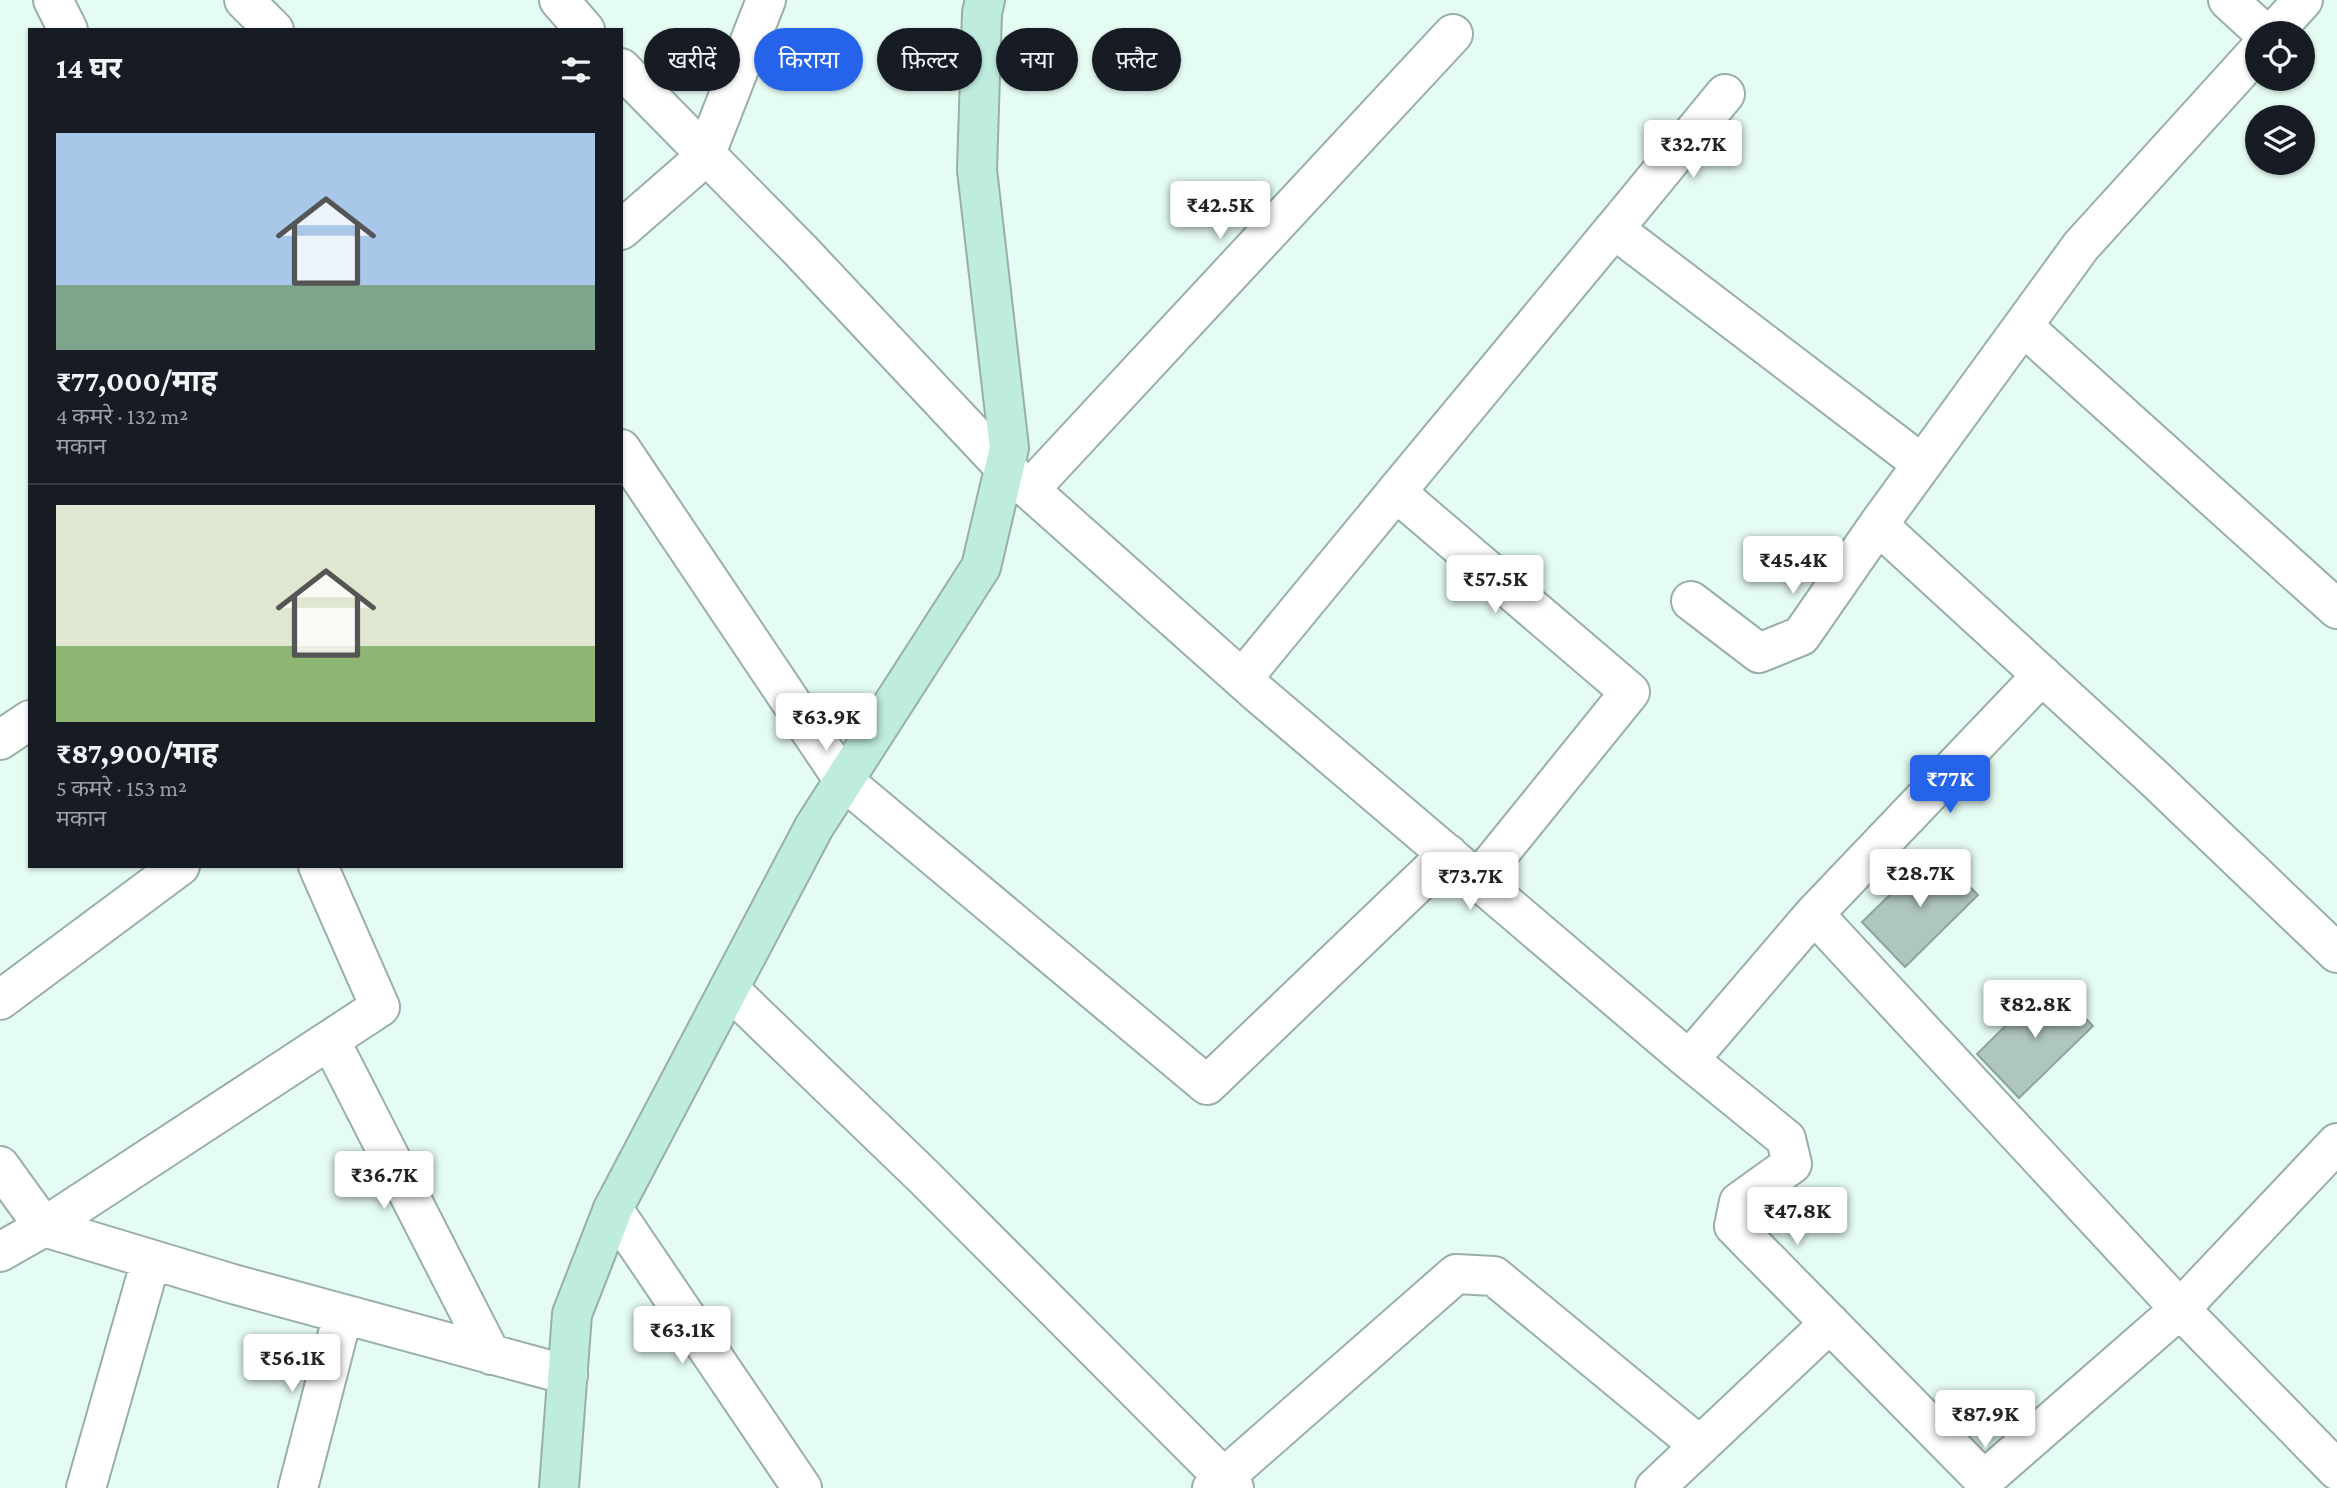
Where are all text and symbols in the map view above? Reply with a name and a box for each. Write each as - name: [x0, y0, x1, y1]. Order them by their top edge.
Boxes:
- map controls: [2245, 21, 2315, 175]
- button: locate: [2245, 21, 2315, 91]
- chip: खरीदें: [644, 28, 740, 91]
- chip: किराया: [754, 28, 863, 91]
- chip: फ़िल्टर: [877, 28, 982, 91]
- chip: नया: [996, 28, 1078, 91]
- chip: फ़्लैट: [1092, 28, 1181, 91]
- text: 14 घर: [56, 51, 122, 84]
- icon: filters: [557, 51, 595, 89]
- button: layers: [2245, 105, 2315, 175]
- pin: ₹32.7K: [1636, 120, 1750, 180]
- text: ₹32.7K: [1660, 130, 1726, 156]
- icon: home: [263, 178, 389, 304]
- pin: ₹42.5K: [1163, 182, 1277, 241]
- text: ₹42.5K: [1186, 191, 1254, 217]
- text: ₹77,000/माह: [56, 364, 217, 397]
- text: 4 कमरे · 132 m²: [56, 403, 188, 429]
- text: मकान: [56, 433, 106, 459]
- pin: ₹45.4K: [1736, 536, 1850, 596]
- text: ₹45.4K: [1759, 546, 1827, 572]
- icon: home: [263, 550, 389, 676]
- pin: ₹57.5K: [1438, 556, 1552, 615]
- text: ₹57.5K: [1462, 565, 1528, 591]
- pin: ₹63.9K: [769, 694, 883, 753]
- text: ₹63.9K: [792, 703, 860, 729]
- text: ₹87,900/माह: [56, 736, 218, 769]
- pin: ₹77K: [1909, 756, 1991, 815]
- text: ₹77K: [1926, 765, 1974, 791]
- text: 5 कमरे · 153 m²: [56, 775, 187, 801]
- text: मकान: [56, 805, 106, 831]
- pin: ₹28.7K: [1863, 850, 1977, 909]
- pin: ₹73.7K: [1413, 852, 1527, 912]
- text: ₹28.7K: [1886, 859, 1954, 885]
- text: ₹73.7K: [1438, 862, 1502, 888]
- pin: ₹82.8K: [1978, 981, 2092, 1040]
- text: ₹82.8K: [1999, 990, 2071, 1016]
- pin: ₹36.7K: [327, 1152, 441, 1211]
- text: ₹36.7K: [351, 1161, 417, 1187]
- pin: ₹47.8K: [1740, 1188, 1854, 1247]
- text: ₹47.8K: [1763, 1197, 1831, 1223]
- pin: ₹63.1K: [625, 1306, 739, 1366]
- text: ₹63.1K: [650, 1316, 714, 1342]
- pin: ₹56.1K: [235, 1334, 349, 1394]
- text: ₹56.1K: [259, 1344, 325, 1370]
- pin: ₹87.9K: [1928, 1390, 2042, 1450]
- text: ₹87.9K: [1951, 1400, 2019, 1426]

